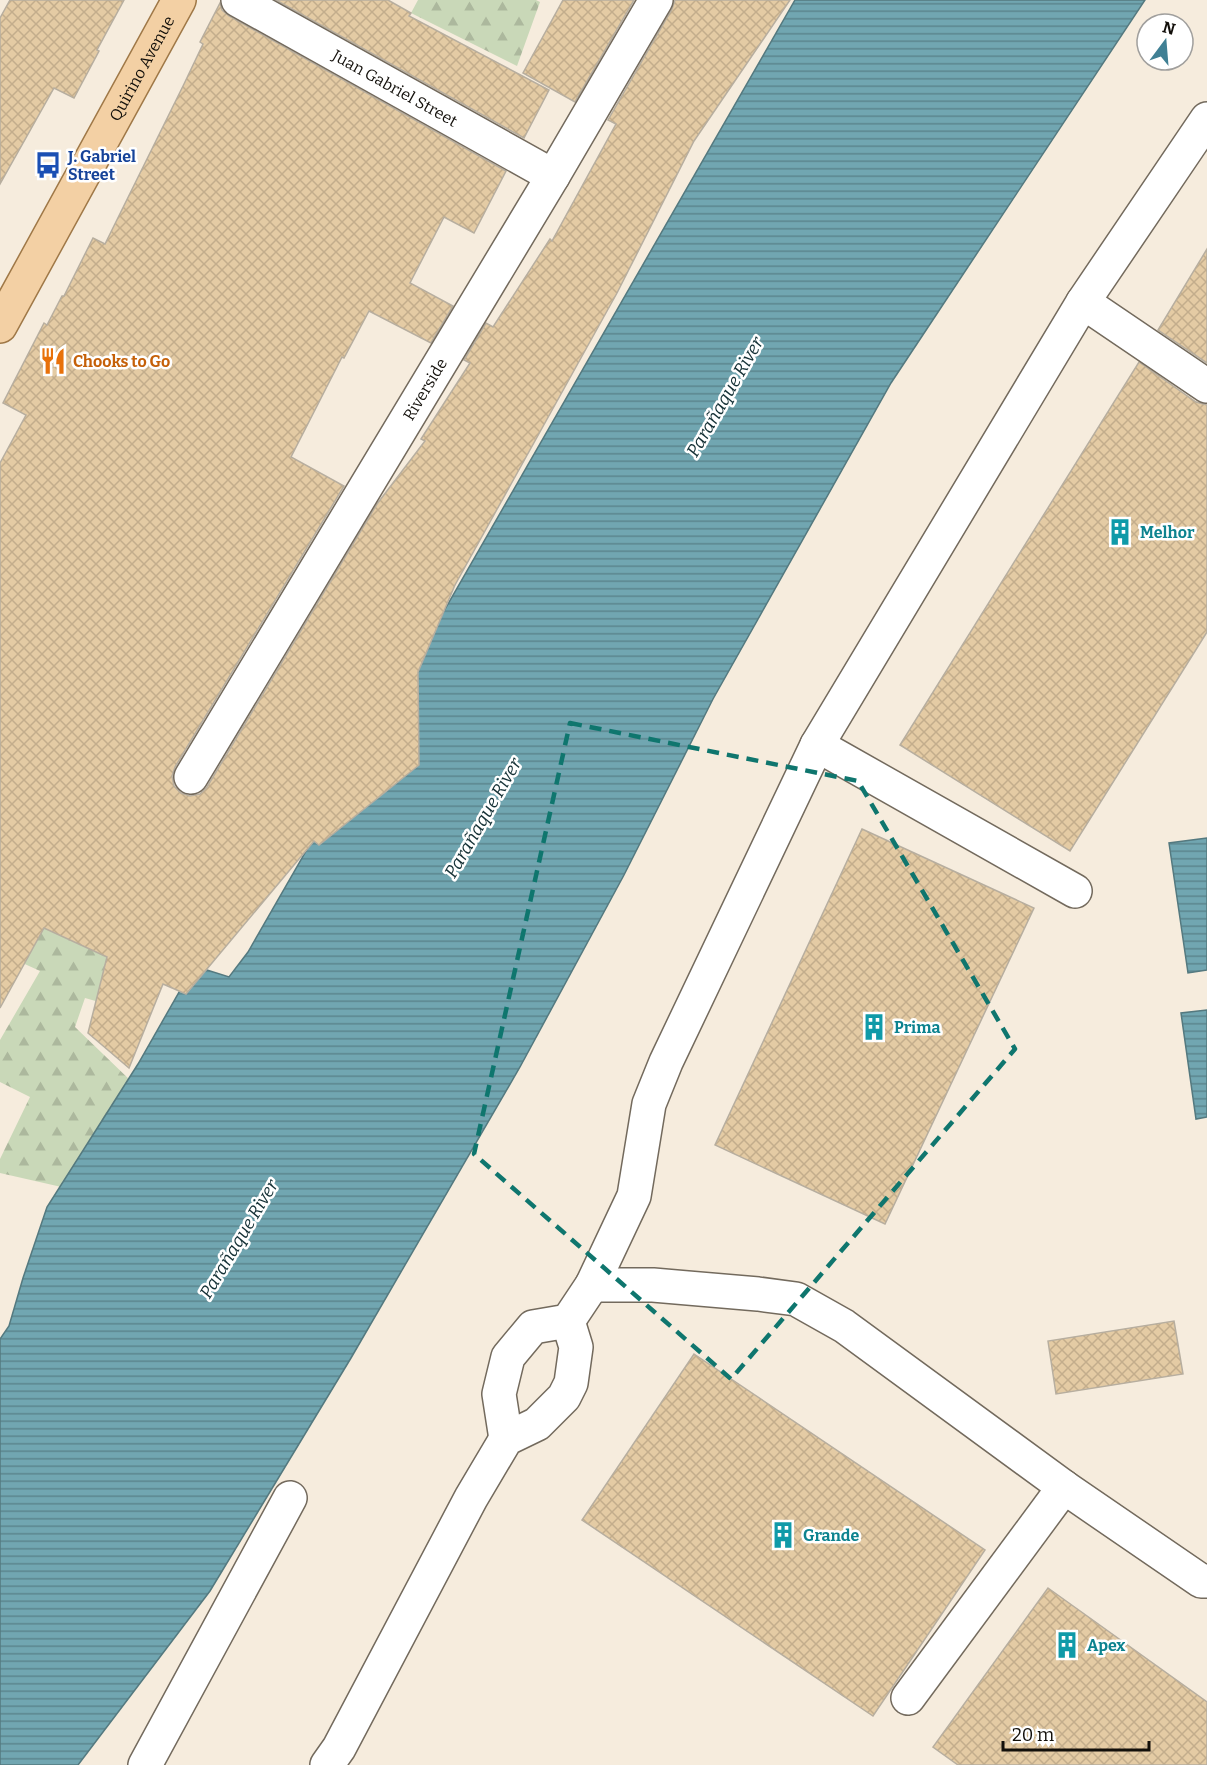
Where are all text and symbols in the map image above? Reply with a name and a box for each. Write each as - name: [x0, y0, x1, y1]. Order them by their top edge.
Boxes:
- street label: Quirino Avenue: [105, 12, 178, 124]
- north arrow: [1135, 12, 1195, 72]
- text: N: [1160, 17, 1178, 39]
- street label: Juan Gabriel Street: [328, 45, 461, 130]
- place label: J. Gabriel Street: [67, 147, 136, 184]
- bus stop icon: J. Gabriel Street: [33, 150, 63, 180]
- water label: Parañaque River: [682, 333, 768, 461]
- restaurant icon: Chooks to Go: [38, 346, 68, 376]
- place label: Chooks to Go: [73, 352, 170, 371]
- street label: Riverside: [399, 354, 451, 424]
- building icon: Melhor: [1105, 517, 1135, 547]
- place label: Melhor: [1140, 523, 1195, 542]
- water label: Parañaque River: [440, 754, 526, 882]
- building icon: Prima: [859, 1012, 889, 1042]
- place label: Prima: [894, 1018, 940, 1037]
- water label: Parañaque River: [195, 1175, 283, 1302]
- building icon: Grande: [768, 1520, 798, 1550]
- place label: Grande: [803, 1526, 859, 1545]
- building icon: Apex: [1052, 1630, 1082, 1660]
- place label: Apex: [1087, 1636, 1125, 1655]
- scale bar: [1003, 1714, 1148, 1752]
- text: 20 m: [1012, 1724, 1054, 1746]

